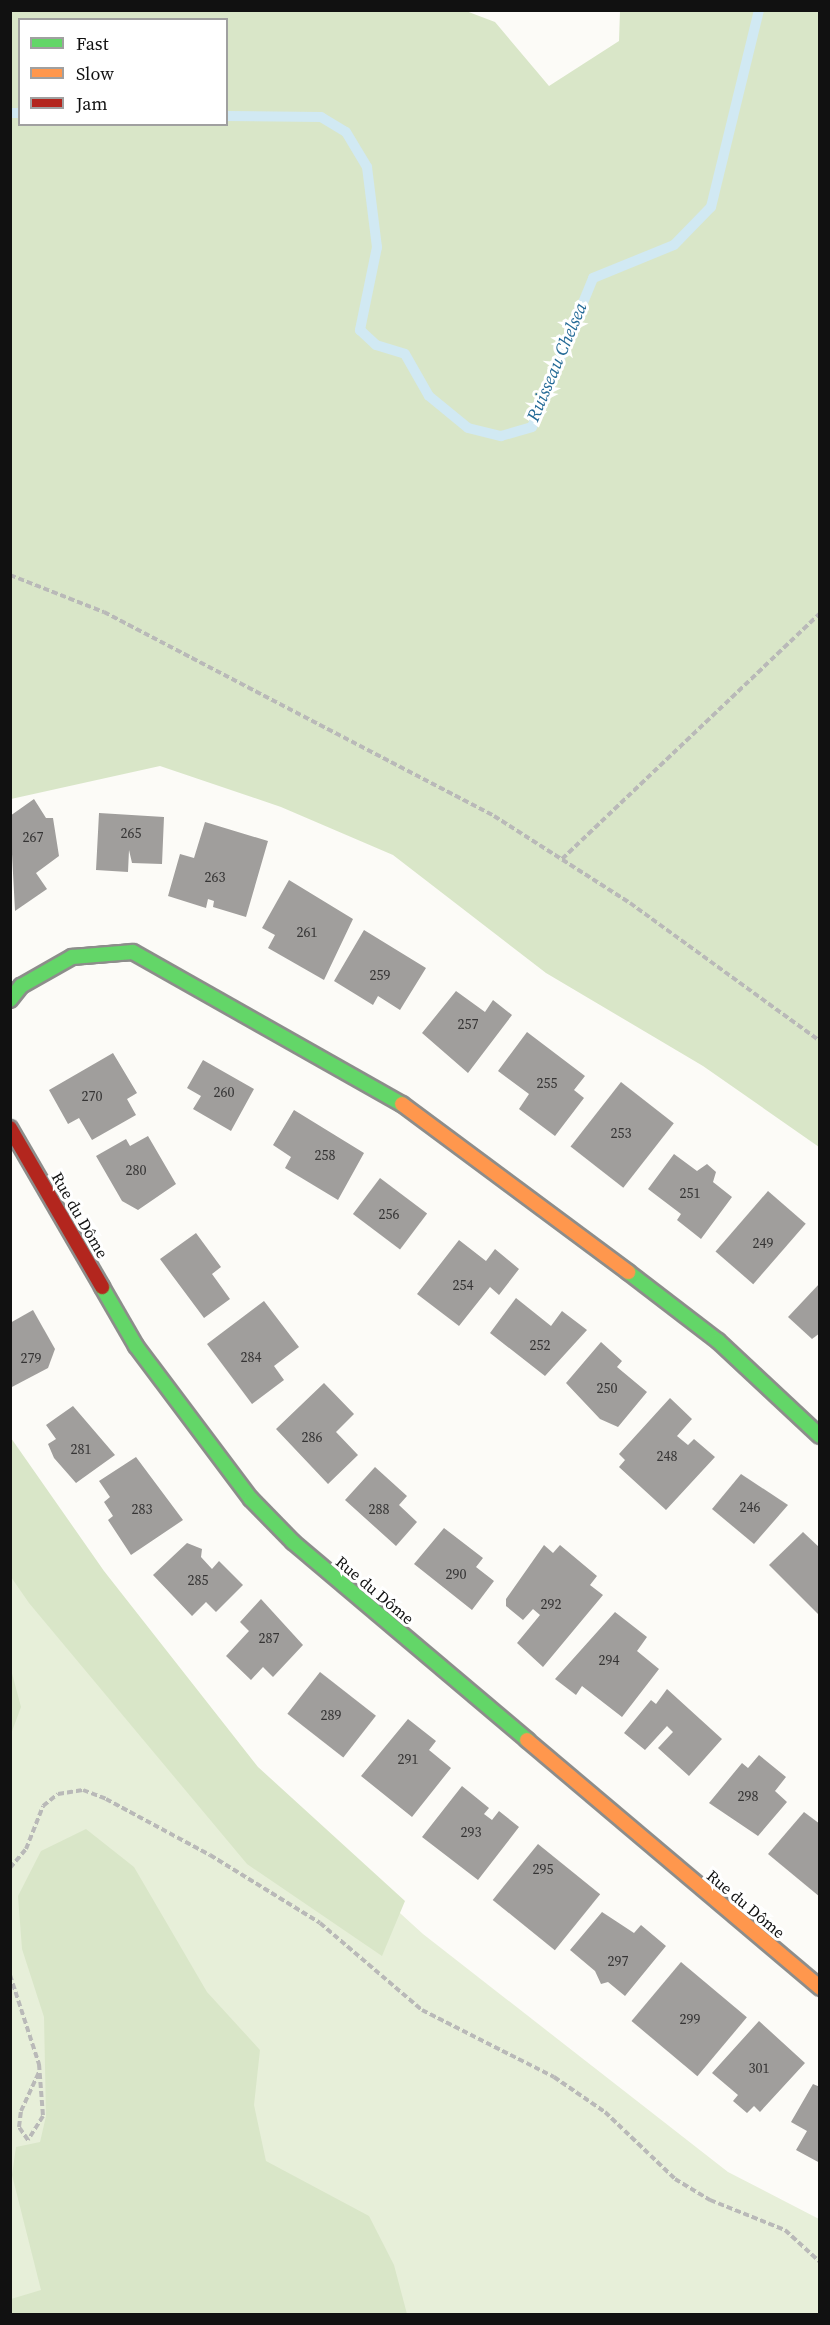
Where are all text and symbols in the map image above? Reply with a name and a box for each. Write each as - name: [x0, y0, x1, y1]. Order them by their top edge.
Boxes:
- legend: [18, 18, 228, 126]
- text: Fast: [76, 31, 109, 56]
- text: Slow: [76, 61, 114, 86]
- text: Jam: [76, 91, 108, 116]
- water label: Ruisseau Chelsea: [522, 299, 592, 425]
- house number: 265: [121, 825, 141, 841]
- house number: 267: [23, 829, 43, 845]
- house number: 263: [205, 869, 225, 885]
- house number: 261: [297, 924, 317, 940]
- house number: 259: [370, 967, 390, 983]
- house number: 257: [458, 1016, 478, 1032]
- house number: 255: [537, 1075, 557, 1091]
- house number: 260: [214, 1084, 234, 1100]
- house number: 270: [82, 1088, 102, 1104]
- house number: 253: [611, 1125, 631, 1141]
- house number: 258: [315, 1147, 335, 1163]
- house number: 280: [126, 1162, 146, 1178]
- street label: Rue du Dôme: [48, 1169, 112, 1261]
- house number: 251: [680, 1185, 700, 1201]
- house number: 256: [379, 1206, 399, 1222]
- house number: 249: [753, 1235, 773, 1251]
- house number: 254: [453, 1277, 473, 1293]
- house number: 252: [530, 1337, 550, 1353]
- house number: 284: [241, 1349, 261, 1365]
- house number: 279: [21, 1350, 41, 1366]
- house number: 250: [597, 1380, 617, 1396]
- house number: 286: [302, 1429, 322, 1445]
- house number: 281: [71, 1441, 91, 1457]
- house number: 248: [657, 1448, 677, 1464]
- house number: 246: [740, 1499, 760, 1515]
- house number: 283: [132, 1501, 152, 1517]
- house number: 288: [369, 1501, 389, 1517]
- street label: Rue du Dôme: [332, 1552, 418, 1628]
- house number: 290: [446, 1566, 466, 1582]
- house number: 285: [188, 1572, 208, 1588]
- house number: 292: [541, 1596, 561, 1612]
- house number: 287: [259, 1630, 279, 1646]
- house number: 294: [599, 1652, 619, 1668]
- house number: 289: [321, 1707, 341, 1723]
- house number: 291: [398, 1751, 418, 1767]
- house number: 298: [738, 1788, 758, 1804]
- house number: 293: [461, 1824, 481, 1840]
- house number: 295: [533, 1861, 553, 1877]
- street label: Rue du Dôme: [703, 1866, 789, 1942]
- house number: 297: [608, 1953, 628, 1969]
- house number: 299: [680, 2011, 700, 2027]
- house number: 301: [749, 2060, 769, 2076]

